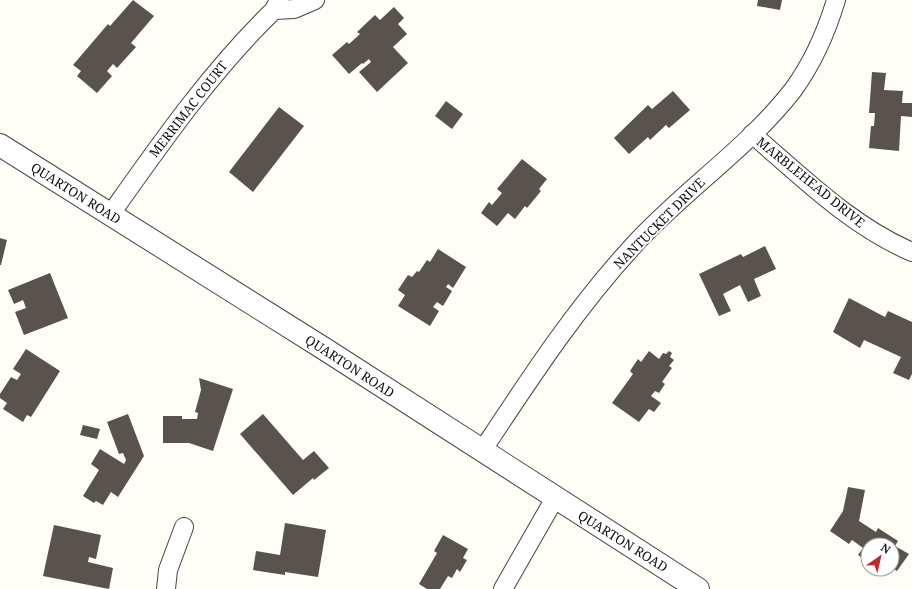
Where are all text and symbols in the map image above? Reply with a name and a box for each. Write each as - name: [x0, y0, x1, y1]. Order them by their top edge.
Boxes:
- street label: MERRIMAC COURT: [145, 57, 231, 161]
- street label: MARBLEHEAD DRIVE: [753, 133, 869, 231]
- street label: QUARTON ROAD: [28, 158, 124, 228]
- street label: NANTUCKET DRIVE: [609, 173, 709, 273]
- street label: QUARTON ROAD: [302, 330, 398, 402]
- street label: QUARTON ROAD: [575, 506, 671, 576]
- north arrow: [860, 537, 900, 577]
- text: N: [878, 540, 894, 557]

